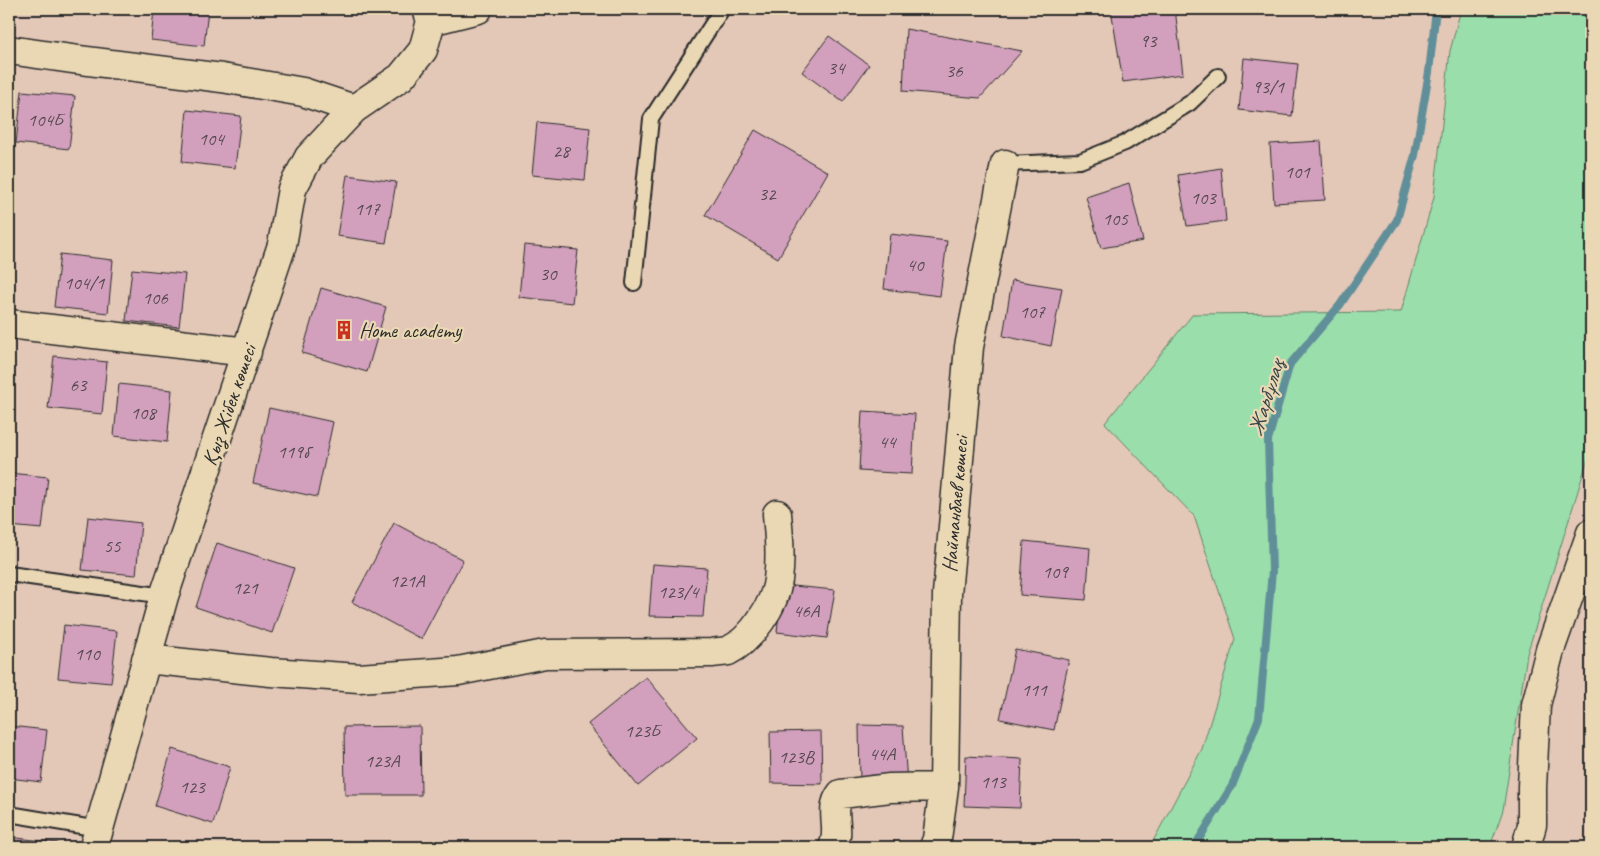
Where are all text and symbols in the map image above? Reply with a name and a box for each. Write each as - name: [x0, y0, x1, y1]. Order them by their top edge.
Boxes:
- house number: 93: [1139, 29, 1158, 53]
- house number: 34: [827, 56, 847, 80]
- house number: 36: [945, 59, 964, 83]
- house number: 93/1: [1252, 75, 1285, 99]
- house number: 104Б: [27, 108, 66, 132]
- house number: 104: [198, 127, 226, 151]
- house number: 28: [552, 139, 572, 163]
- house number: 101: [1284, 160, 1311, 184]
- house number: 32: [758, 182, 777, 206]
- house number: 103: [1190, 186, 1217, 210]
- house number: 117: [354, 197, 381, 221]
- house number: 105: [1102, 207, 1129, 231]
- house number: 40: [906, 253, 925, 277]
- house number: 30: [539, 262, 558, 286]
- house number: 104/1: [64, 271, 106, 295]
- house number: 106: [142, 286, 169, 310]
- house number: 107: [1019, 300, 1046, 324]
- place label: Home academy: [359, 317, 463, 343]
- building icon: Home academy: [333, 319, 355, 341]
- street label: Қыз Жібек көшесі: [196, 338, 264, 469]
- water label: Жарбұлақ: [1241, 353, 1292, 439]
- house number: 63: [69, 373, 88, 397]
- house number: 108: [130, 401, 158, 425]
- house number: 44: [878, 430, 898, 454]
- street label: Найманбаев көшесі: [936, 432, 974, 573]
- house number: 119б: [277, 440, 314, 464]
- house number: 55: [103, 534, 122, 558]
- house number: 109: [1042, 560, 1069, 584]
- house number: 121А: [389, 569, 426, 593]
- house number: 121: [232, 576, 259, 600]
- house number: 123/4: [658, 580, 701, 604]
- house number: 46А: [793, 599, 821, 623]
- house number: 110: [74, 642, 101, 666]
- house number: 111: [1021, 678, 1048, 702]
- house number: 123Б: [624, 719, 663, 743]
- house number: 44А: [869, 742, 897, 766]
- house number: 123В: [778, 745, 815, 769]
- house number: 123А: [364, 749, 401, 773]
- house number: 113: [980, 770, 1007, 794]
- house number: 123: [179, 775, 206, 799]

